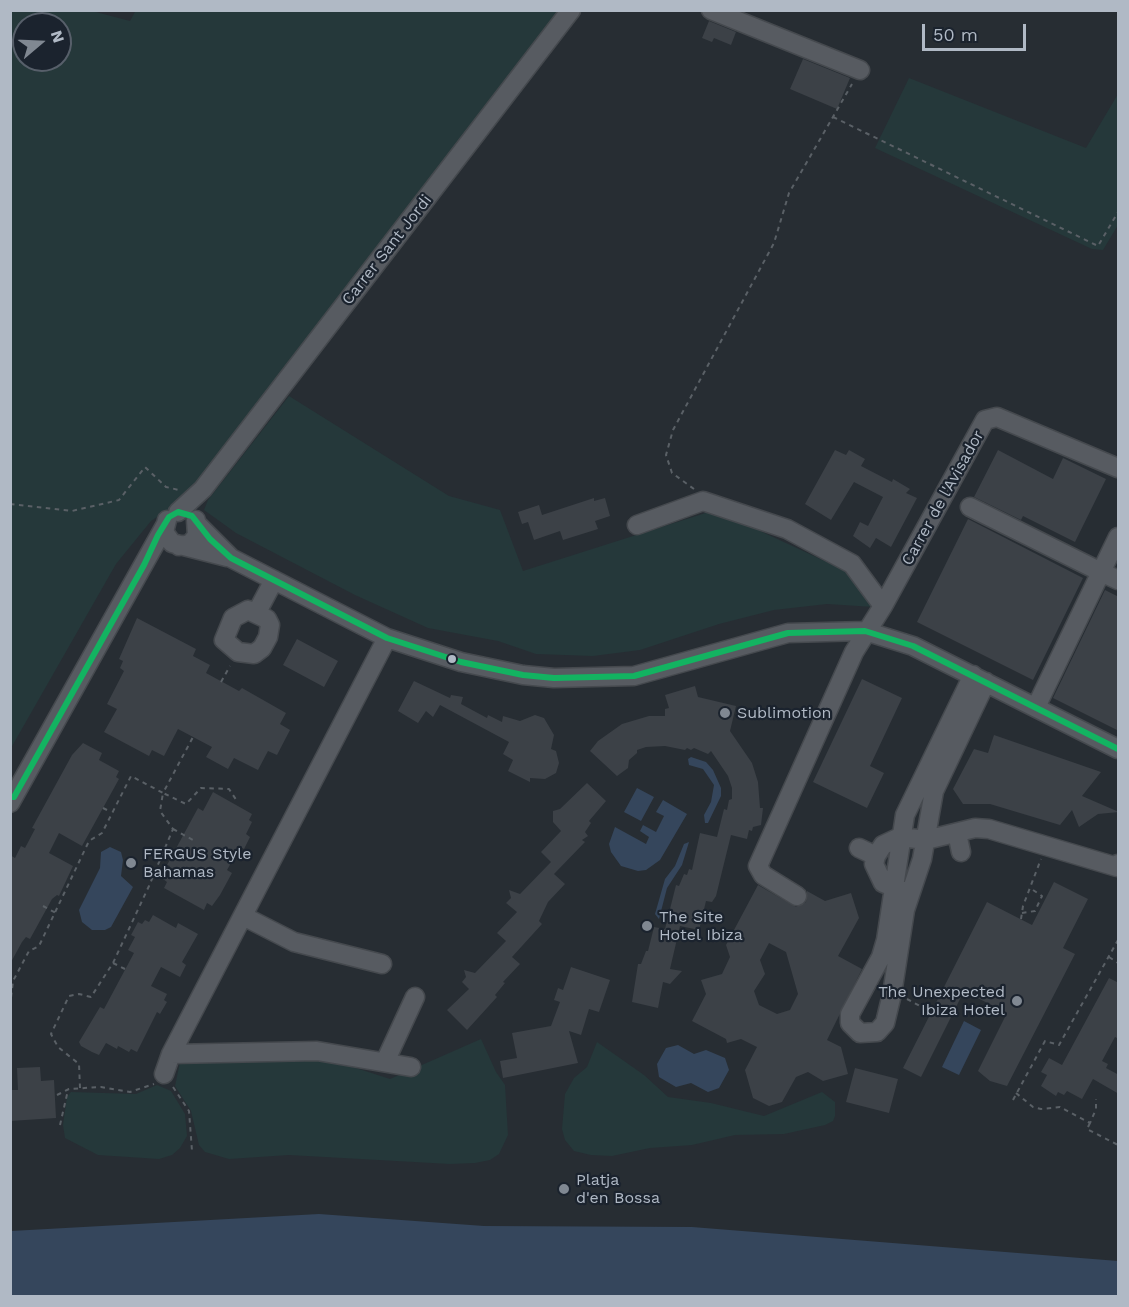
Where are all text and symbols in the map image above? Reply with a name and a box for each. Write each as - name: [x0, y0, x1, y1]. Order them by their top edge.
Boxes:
- north arrow: [12, 12, 72, 72]
- scale bar: [925, 12, 1028, 50]
- text: 50 m: [933, 24, 978, 45]
- text: N: [47, 28, 69, 45]
- street label: Carrer Sant Jordi: [338, 191, 436, 309]
- street label: Carrer de l'Avisador: [898, 427, 988, 569]
- unlabelled marker: [446, 653, 458, 665]
- place label: Sublimotion: [737, 703, 831, 723]
- marker: Sublimotion: [718, 706, 732, 720]
- place label: FERGUS Style Bahamas: [143, 844, 251, 882]
- marker: FERGUS Style Bahamas: [124, 856, 138, 870]
- place label: The Site Hotel Ibiza: [659, 907, 743, 945]
- marker: The Site Hotel Ibiza: [640, 919, 654, 933]
- place label: The Unexpected Ibiza Hotel: [878, 982, 1005, 1020]
- marker: The Unexpected Ibiza Hotel: [1010, 994, 1024, 1008]
- place label: Platja d'en Bossa: [576, 1170, 660, 1208]
- marker: Platja d'en Bossa: [557, 1182, 571, 1196]

